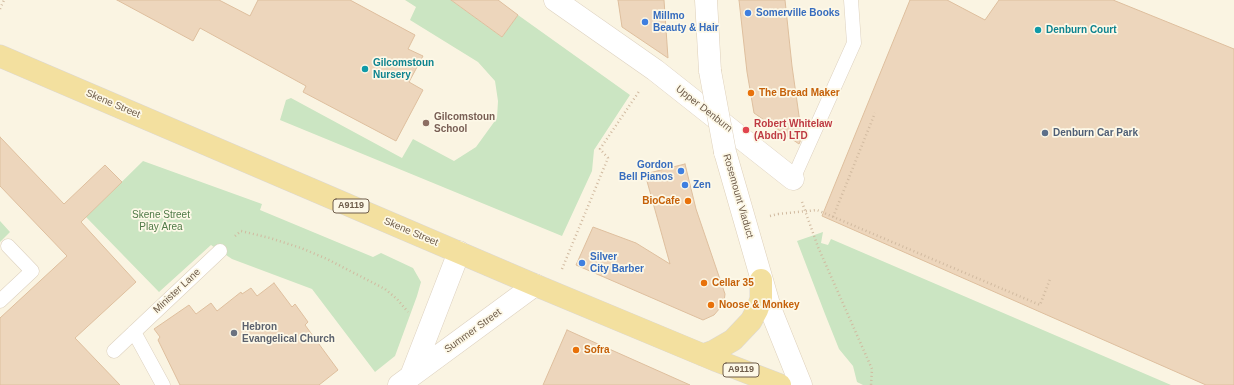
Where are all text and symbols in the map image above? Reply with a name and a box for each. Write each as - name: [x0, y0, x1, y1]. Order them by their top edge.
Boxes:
- place label: Somerville Books: [756, 7, 840, 19]
- marker: Somerville Books: [743, 8, 753, 18]
- place label: Millmo Beauty & Hair: [653, 10, 719, 34]
- marker: Millmo Beauty & Hair: [640, 17, 650, 27]
- place label: Denburn Court: [1046, 24, 1117, 36]
- marker: Denburn Court: [1033, 25, 1043, 35]
- place label: Gilcomstoun Nursery: [373, 57, 434, 80]
- marker: Gilcomstoun Nursery: [360, 64, 370, 74]
- street label: Upper Denburn: [673, 83, 735, 135]
- street label: Skene Street: [84, 87, 142, 121]
- place label: The Bread Maker: [759, 87, 840, 99]
- marker: The Bread Maker: [746, 88, 756, 98]
- place label: Gilcomstoun School: [434, 111, 495, 134]
- marker: Gilcomstoun School: [421, 118, 431, 128]
- place label: Robert Whitelaw (Abdn) LTD: [754, 118, 832, 142]
- marker: Robert Whitelaw (Abdn) LTD: [741, 125, 751, 135]
- place label: Denburn Car Park: [1053, 127, 1138, 139]
- marker: Denburn Car Park: [1040, 128, 1050, 138]
- street label: Rosemount Viaduct: [720, 152, 756, 240]
- place label: Gordon Bell Pianos: [619, 159, 673, 182]
- marker: Gordon Bell Pianos: [676, 166, 686, 176]
- place label: Zen: [693, 179, 711, 191]
- marker: Zen: [680, 180, 690, 190]
- place label: BioCafe: [642, 195, 680, 207]
- marker: BioCafe: [683, 196, 693, 206]
- road number: A9119: [333, 199, 369, 213]
- park label: Skene Street Play Area: [132, 209, 190, 232]
- street label: Skene Street: [382, 215, 440, 249]
- place label: Silver City Barber: [590, 251, 644, 274]
- marker: Silver City Barber: [577, 258, 587, 268]
- street label: Minister Lane: [151, 266, 203, 316]
- place label: Cellar 35: [712, 277, 754, 289]
- marker: Cellar 35: [699, 278, 709, 288]
- place label: Noose & Monkey: [719, 299, 800, 311]
- marker: Noose & Monkey: [706, 300, 716, 310]
- street label: Summer Street: [442, 306, 504, 356]
- place label: Hebron Evangelical Church: [242, 321, 335, 344]
- marker: Hebron Evangelical Church: [229, 328, 239, 338]
- place label: Sofra: [584, 344, 610, 356]
- marker: Sofra: [571, 345, 581, 355]
- road number: A9119: [723, 363, 759, 377]

